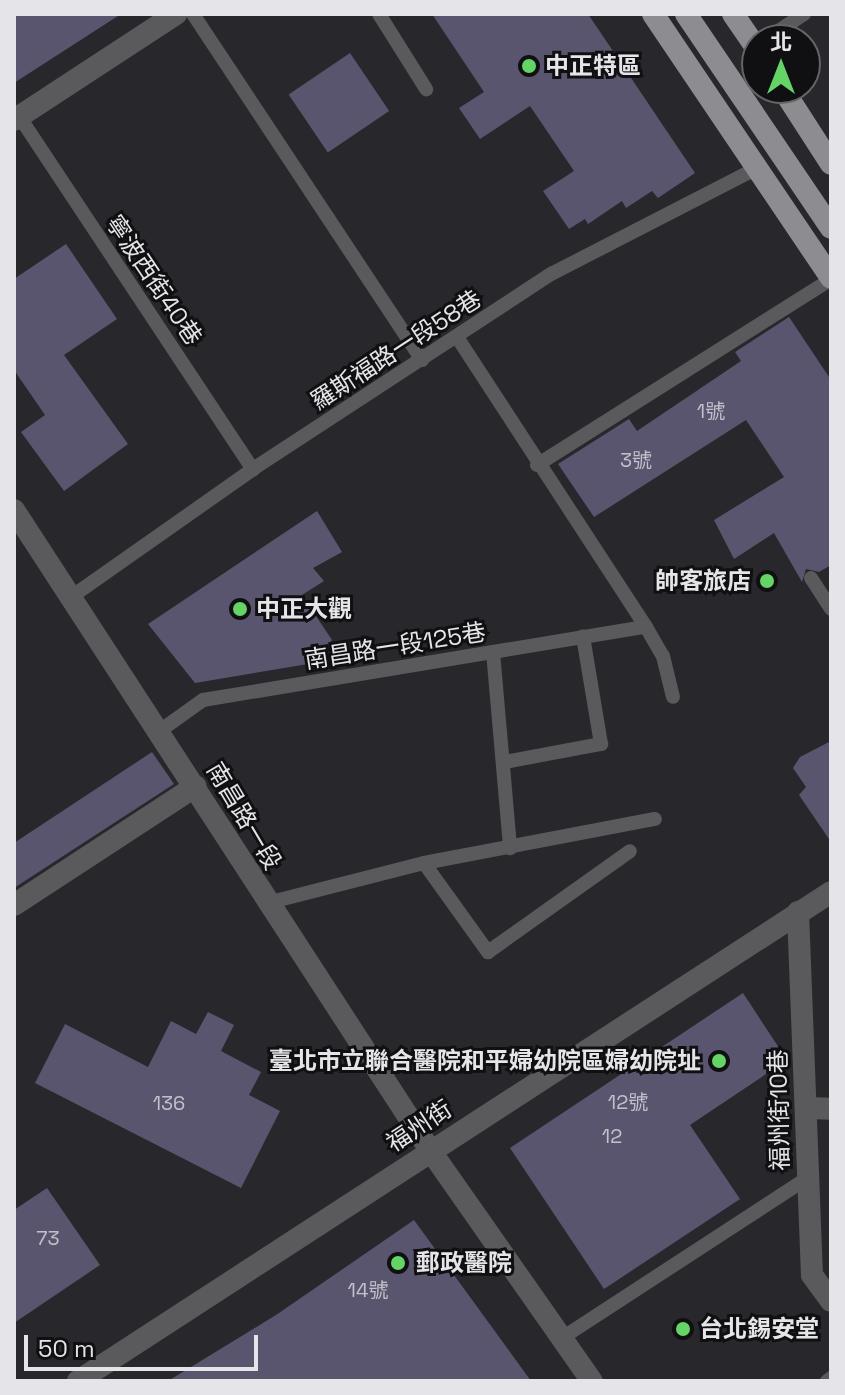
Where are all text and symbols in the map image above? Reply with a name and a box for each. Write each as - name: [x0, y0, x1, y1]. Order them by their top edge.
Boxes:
- north arrow: [741, 24, 821, 104]
- text: 北: [770, 28, 792, 56]
- place label: 中正特區: [545, 52, 641, 80]
- marker: 中正特區: [520, 57, 538, 75]
- street label: 寧波西街40巷: [100, 210, 208, 350]
- street label: 羅斯福路一段58巷: [305, 284, 487, 416]
- house number: 1號: [697, 399, 725, 423]
- house number: 3號: [620, 448, 652, 472]
- place label: 帥客旅店: [655, 567, 751, 595]
- marker: 帥客旅店: [758, 572, 776, 590]
- place label: 中正大觀: [256, 595, 352, 623]
- marker: 中正大觀: [231, 600, 249, 618]
- street label: 南昌路一段125巷: [302, 617, 488, 675]
- street label: 南昌路一段: [201, 757, 287, 875]
- place label: 臺北市立聯合醫院和平婦幼院區婦幼院址: [269, 1047, 701, 1075]
- street label: 福州街10巷: [764, 1049, 794, 1171]
- marker: 臺北市立聯合醫院和平婦幼院區婦幼院址: [708, 1050, 730, 1072]
- house number: 12號: [608, 1090, 648, 1114]
- house number: 136: [153, 1091, 185, 1115]
- street label: 福州街: [381, 1094, 457, 1158]
- house number: 12: [602, 1124, 622, 1148]
- house number: 73: [36, 1226, 60, 1250]
- place label: 郵政醫院: [416, 1249, 512, 1277]
- marker: 郵政醫院: [387, 1252, 409, 1274]
- house number: 14號: [348, 1278, 388, 1302]
- place label: 台北錫安堂: [699, 1315, 819, 1343]
- scale bar: [28, 1319, 262, 1369]
- marker: 台北錫安堂: [674, 1320, 692, 1338]
- text: 50 m: [38, 1333, 95, 1364]

